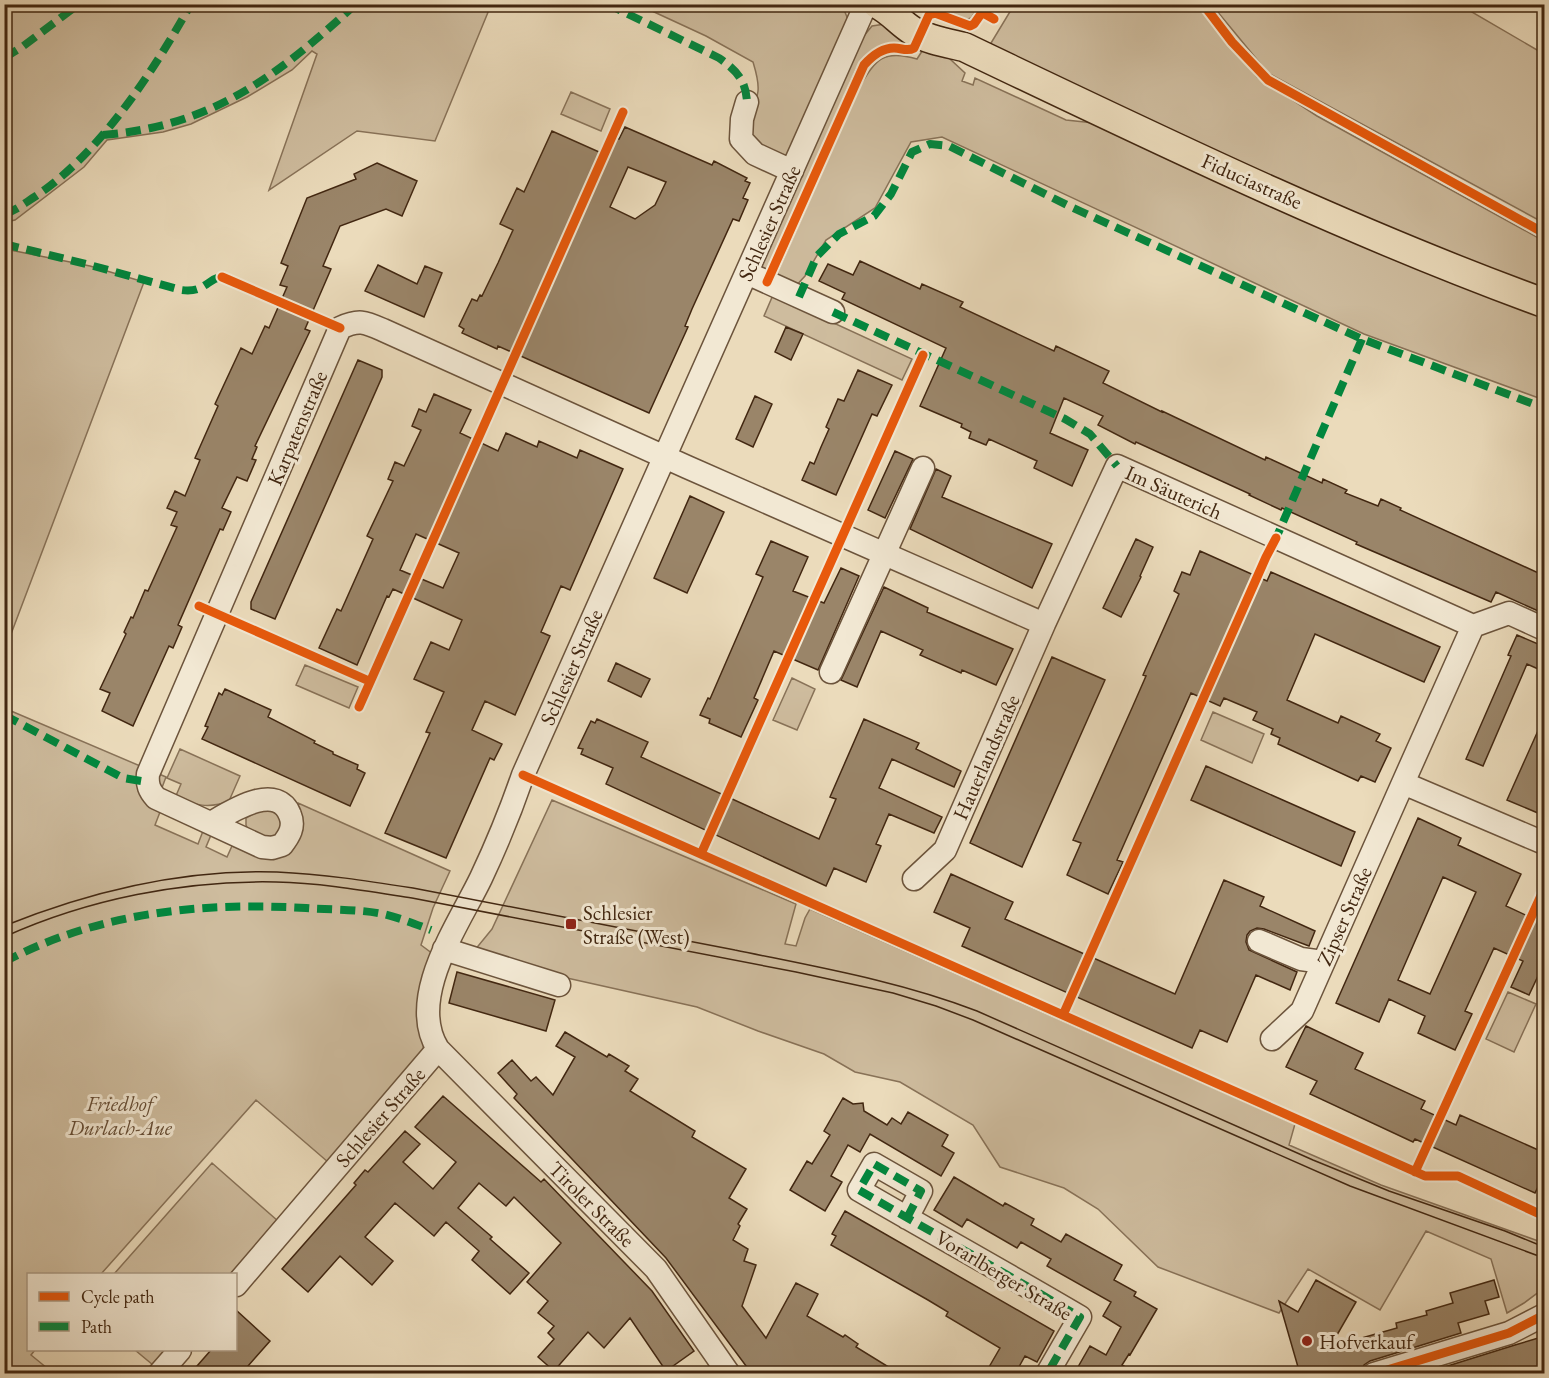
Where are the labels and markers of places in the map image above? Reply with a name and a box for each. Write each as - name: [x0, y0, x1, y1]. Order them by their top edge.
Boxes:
- place label: Schlesier Straße (West): [583, 899, 690, 950]
- marker: Schlesier Straße (West): [564, 917, 578, 931]
- place label: Hofverkauf: [1319, 1328, 1415, 1355]
- marker: Hofverkauf: [1300, 1334, 1314, 1348]

